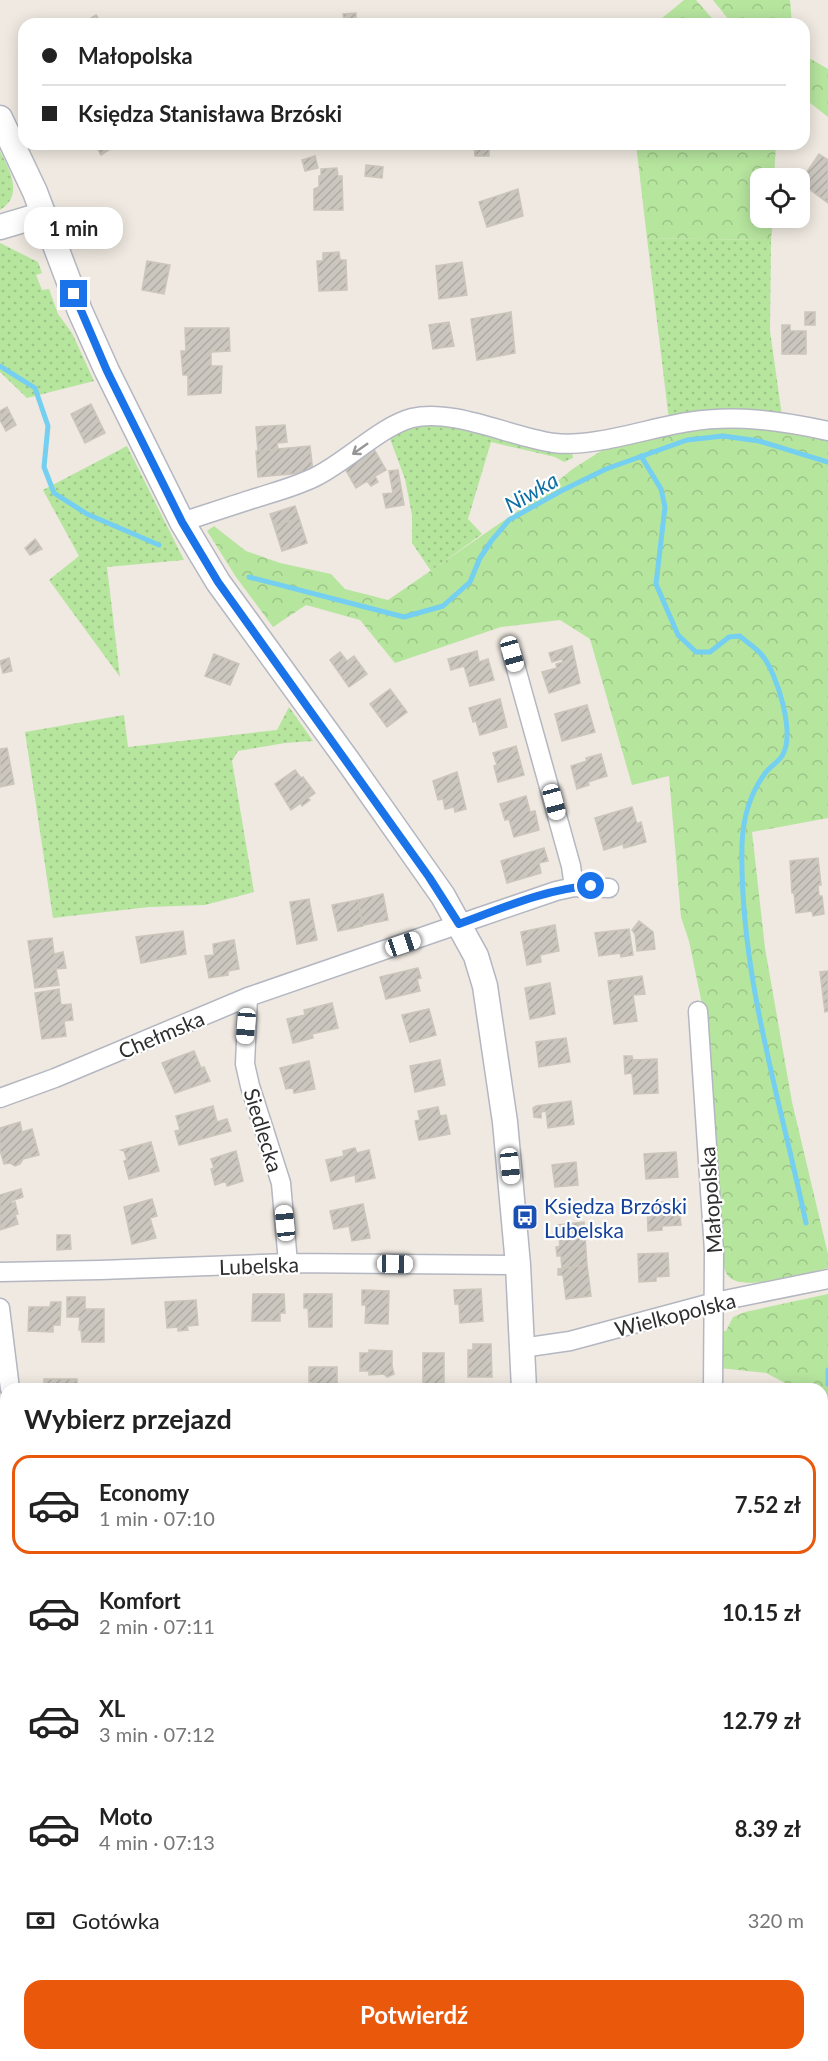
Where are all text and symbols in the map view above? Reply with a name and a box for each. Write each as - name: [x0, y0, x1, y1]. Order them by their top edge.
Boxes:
- text: Małopolska: [78, 42, 193, 69]
- text: Księdza Stanisława Brzóski: [78, 100, 342, 127]
- map controls: [750, 168, 810, 228]
- button: locate: [750, 168, 810, 228]
- callout: 1 min: [25, 207, 124, 249]
- text: 1 min: [49, 216, 98, 240]
- route end: [60, 280, 87, 307]
- one-way arrow: [353, 443, 369, 455]
- water label: Niwka: [499, 466, 563, 518]
- car: [498, 634, 526, 674]
- car: [541, 782, 567, 822]
- route start: [577, 872, 604, 899]
- car: [383, 930, 423, 958]
- street label: Chełmska: [114, 1005, 208, 1063]
- car: [235, 1007, 257, 1045]
- street label: Siedlecka: [239, 1085, 289, 1175]
- street label: Małopolska: [694, 1146, 726, 1254]
- car: [499, 1147, 521, 1185]
- place label: Księdza Brzóski Lubelska: [544, 1193, 687, 1242]
- bus stop icon: Księdza Brzóski Lubelska: [510, 1202, 540, 1232]
- car: [274, 1204, 296, 1242]
- street label: Lubelska: [219, 1251, 299, 1279]
- car: [377, 1255, 413, 1273]
- street label: Wielkopolska: [612, 1287, 738, 1341]
- text: Wybierz przejazd: [24, 1402, 232, 1435]
- icon: car: [27, 1478, 81, 1532]
- text: Economy: [99, 1479, 189, 1506]
- text: 7.52 zł: [735, 1491, 801, 1518]
- text: 1 min · 07:10: [99, 1506, 215, 1530]
- icon: car: [27, 1586, 81, 1640]
- text: Komfort: [99, 1587, 181, 1614]
- text: 10.15 zł: [722, 1599, 801, 1626]
- text: 2 min · 07:11: [99, 1614, 215, 1638]
- icon: car: [27, 1694, 81, 1748]
- text: XL: [99, 1695, 125, 1722]
- text: 12.79 zł: [722, 1707, 801, 1734]
- text: 3 min · 07:12: [99, 1722, 215, 1746]
- icon: car: [27, 1802, 81, 1856]
- text: Moto: [99, 1803, 153, 1830]
- text: 8.39 zł: [735, 1815, 801, 1842]
- text: 4 min · 07:13: [99, 1830, 215, 1854]
- icon: cash: [24, 1904, 57, 1937]
- text: Gotówka: [72, 1907, 160, 1934]
- text: 320 m: [748, 1908, 804, 1932]
- button: Potwierdź: [24, 1980, 804, 2049]

